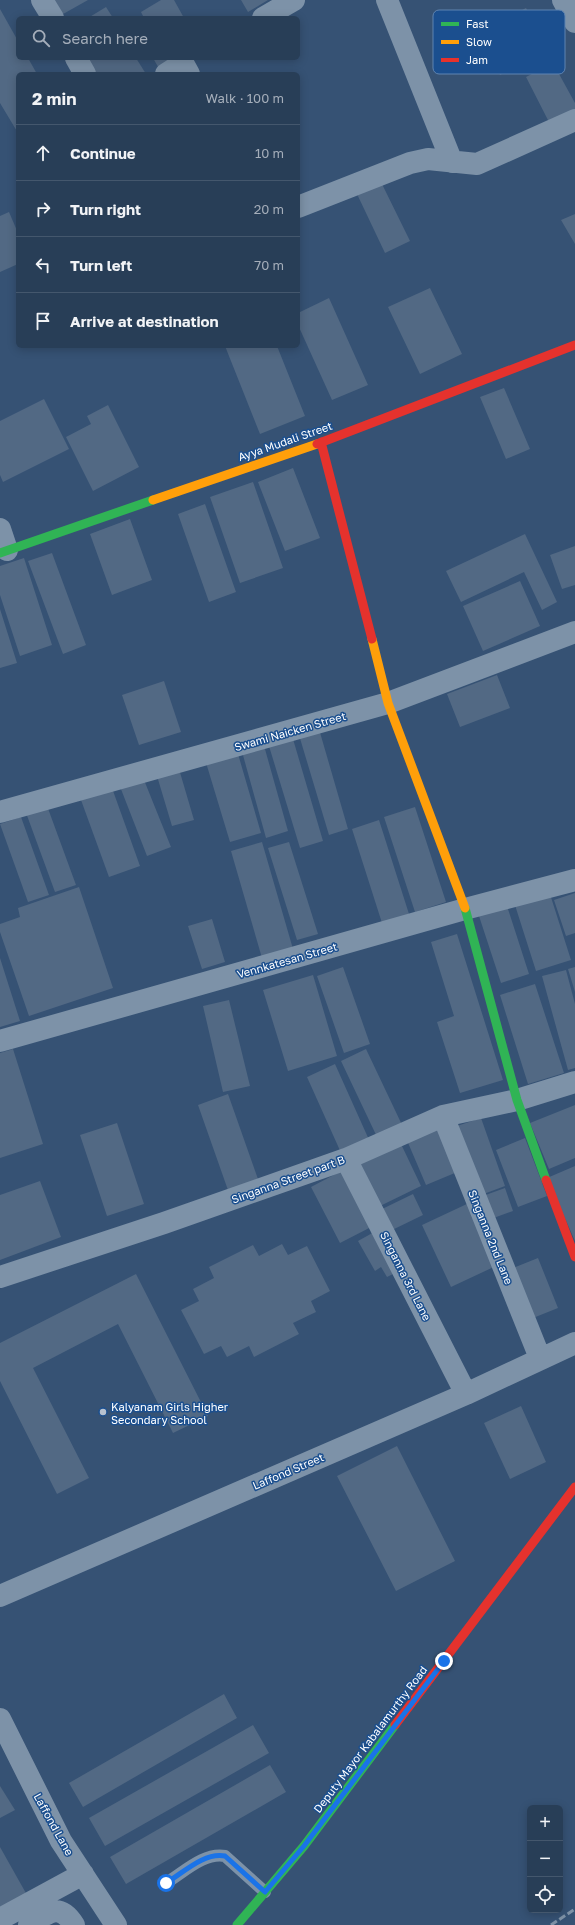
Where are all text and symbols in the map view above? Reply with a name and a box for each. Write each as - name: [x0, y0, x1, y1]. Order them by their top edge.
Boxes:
- legend: [433, 10, 565, 74]
- search box: [16, 16, 300, 60]
- text: Fast: [466, 17, 489, 30]
- icon: search: [30, 27, 52, 49]
- text: Search here: [62, 29, 148, 47]
- text: Slow: [466, 35, 492, 48]
- text: Jam: [466, 53, 488, 66]
- text: 2 min: [32, 88, 76, 109]
- text: Walk · 100 m: [206, 90, 284, 106]
- icon: ahead: [32, 142, 54, 164]
- text: Continue: [70, 144, 136, 162]
- text: 10 m: [255, 145, 284, 161]
- icon: right: [32, 198, 54, 220]
- text: Turn right: [70, 200, 141, 218]
- text: 20 m: [254, 201, 284, 217]
- icon: left: [32, 254, 54, 276]
- text: Turn left: [70, 256, 132, 274]
- text: 70 m: [254, 257, 284, 273]
- icon: arrive: [32, 310, 54, 332]
- text: Arrive at destination: [70, 312, 219, 330]
- street label: Ayya Mudali Street: [236, 419, 334, 463]
- street label: Swami Naicken Street: [233, 709, 347, 753]
- street label: Vennkatesan Street: [235, 939, 339, 981]
- street label: Singanna Street part B: [230, 1152, 346, 1206]
- street label: Singanna 2nd Lane: [466, 1188, 516, 1286]
- street label: Singanna 3rd Lane: [378, 1229, 434, 1323]
- place label: Kalyanam Girls Higher Secondary School: [111, 1400, 229, 1426]
- marker: Kalyanam Girls Higher Secondary School: [98, 1407, 108, 1417]
- street label: Laffond Street: [250, 1450, 326, 1492]
- route end: [435, 1652, 453, 1670]
- street label: Deputy Mayor Kabalamurthy Road: [311, 1663, 429, 1815]
- street label: Laffond Lane: [32, 1791, 76, 1857]
- map controls: [527, 1805, 563, 1913]
- button: +: [527, 1805, 563, 1841]
- button: −: [527, 1841, 563, 1877]
- route start: [157, 1874, 175, 1892]
- button: locate: [527, 1877, 563, 1913]

